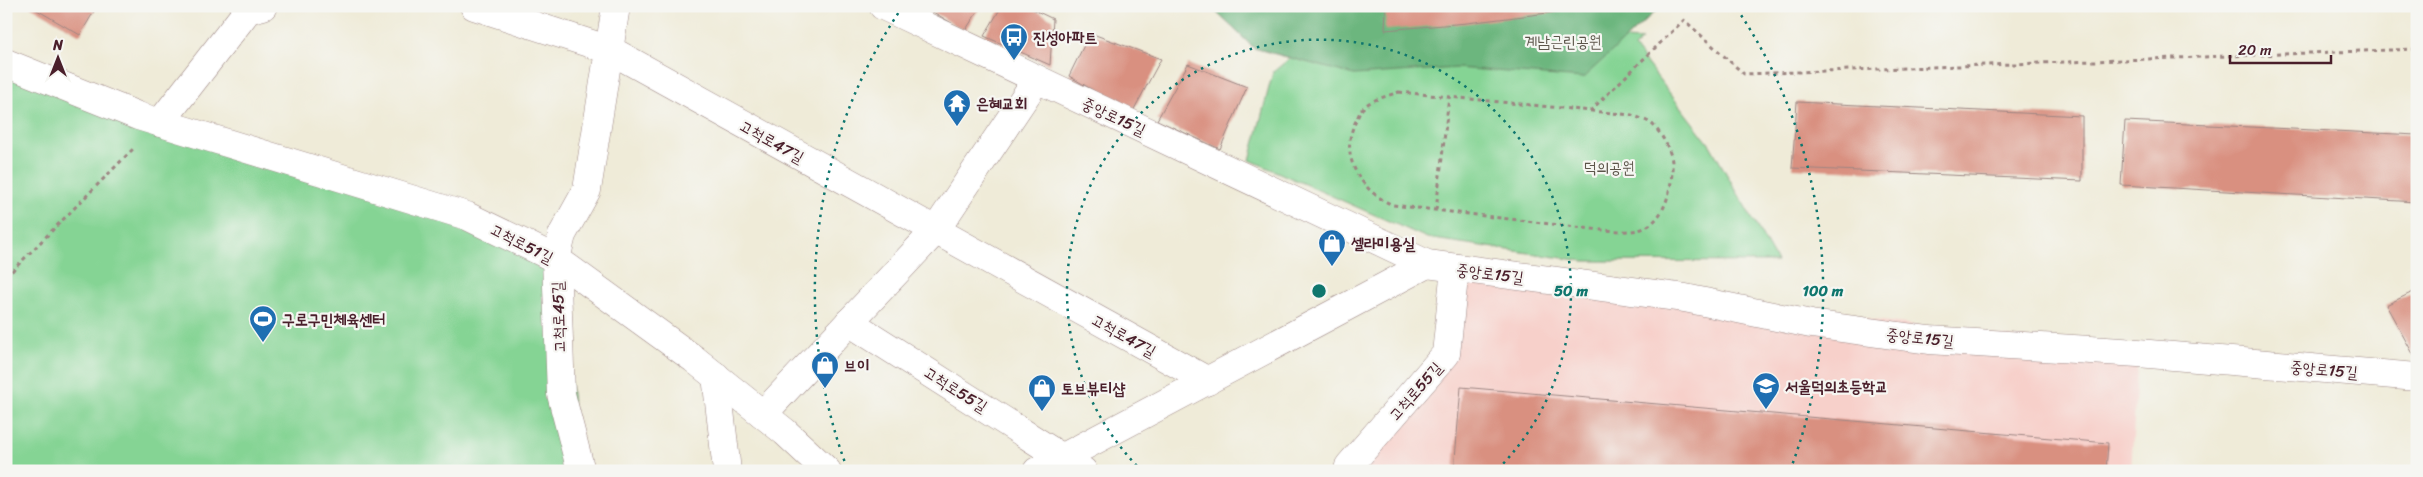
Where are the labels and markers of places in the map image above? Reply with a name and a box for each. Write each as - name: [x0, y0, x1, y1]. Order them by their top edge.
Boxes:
- bus stop icon: 진성아파트: [999, 22, 1029, 61]
- place label: 진성아파트: [1033, 23, 1098, 52]
- temple icon: 은혜교회: [942, 88, 972, 127]
- place label: 은혜교회: [976, 89, 1028, 118]
- shop icon: 셀라미용실: [1317, 228, 1347, 267]
- place label: 셀라미용실: [1351, 229, 1416, 258]
- centre of rings: [1310, 282, 1328, 300]
- sports icon: 구로구민체육센터: [248, 304, 278, 343]
- place label: 구로구민체육센터: [282, 305, 385, 334]
- shop icon: 브이: [810, 350, 840, 389]
- place label: 브이: [844, 351, 870, 380]
- school or university icon: 서울덕의초등학교: [1751, 371, 1781, 410]
- place label: 서울덕의초등학교: [1785, 372, 1888, 401]
- shop icon: 토브뷰티샵: [1027, 373, 1057, 412]
- place label: 토브뷰티샵: [1061, 374, 1126, 403]

